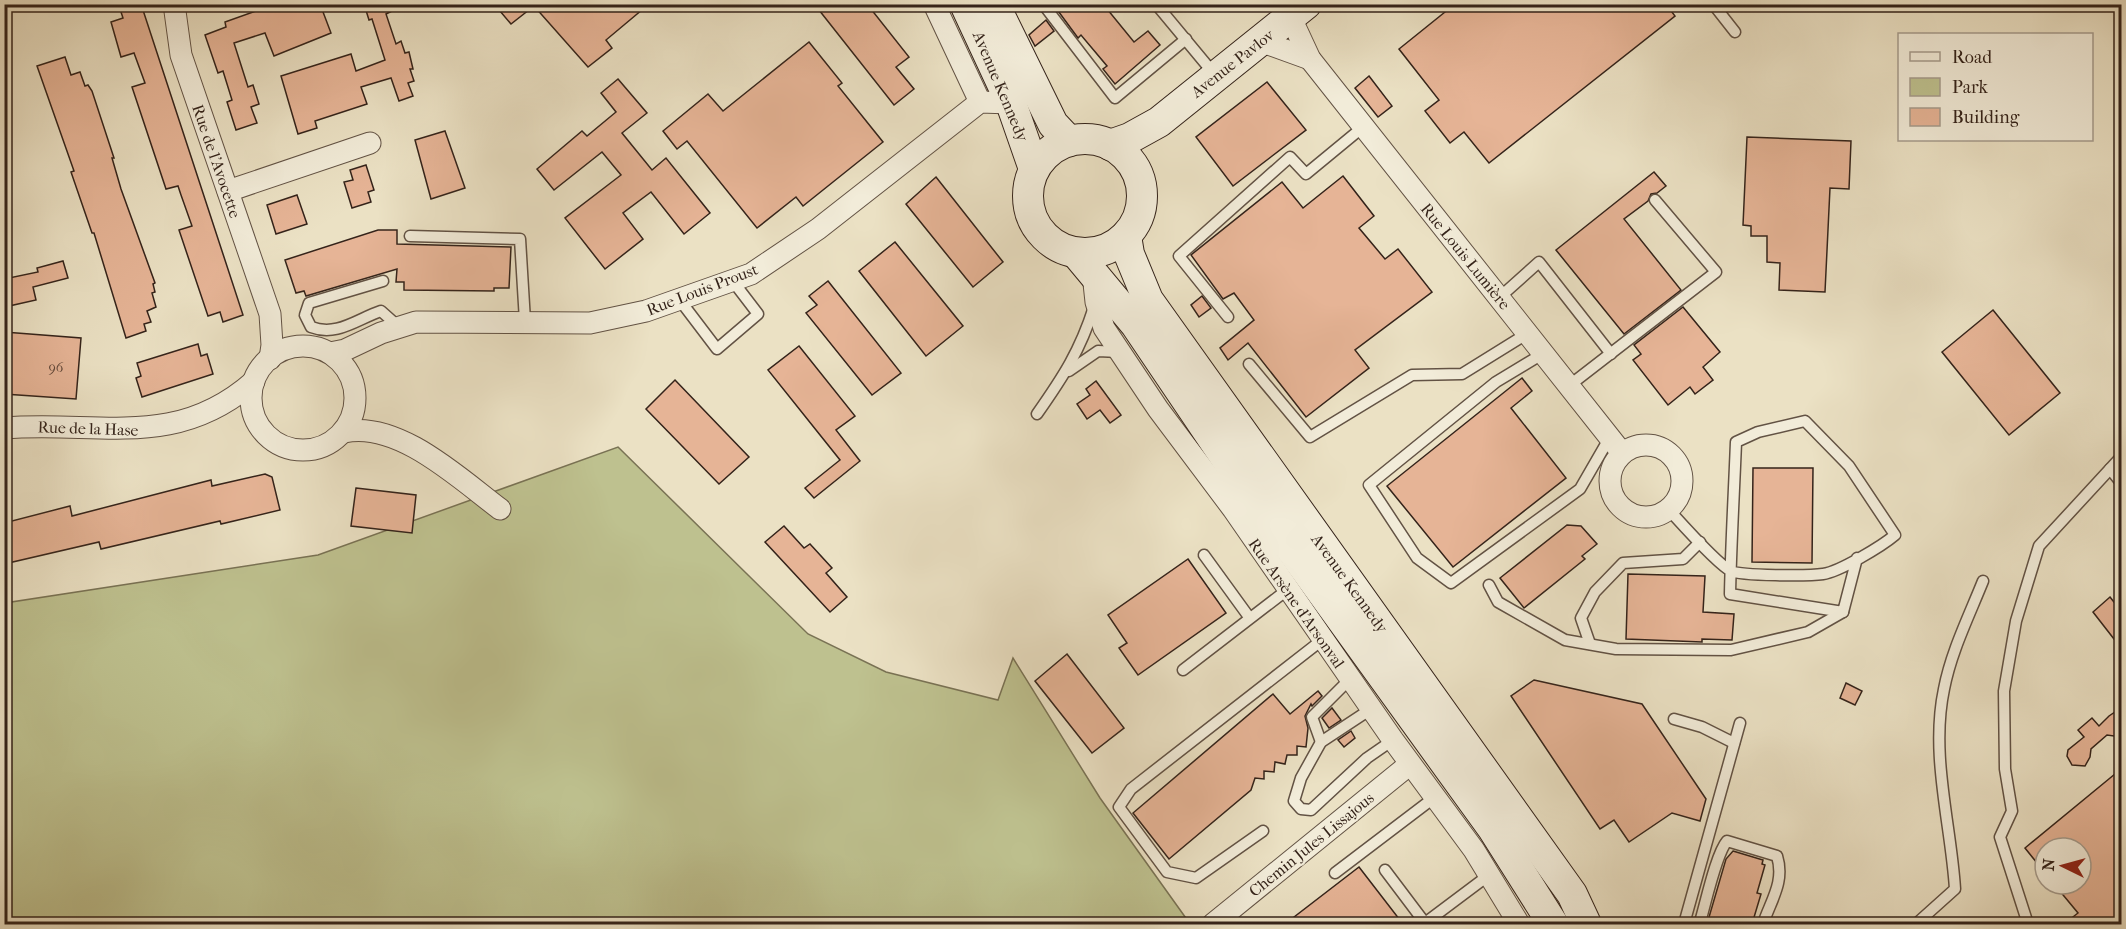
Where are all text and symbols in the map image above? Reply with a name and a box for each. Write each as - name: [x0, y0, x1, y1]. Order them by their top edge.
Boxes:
- street label: Avenue Pavlov: [1186, 25, 1278, 102]
- street label: Avenue Kennedy: [968, 27, 1032, 145]
- legend: [1898, 33, 2093, 141]
- text: Road: [1952, 47, 1992, 68]
- text: Park: [1952, 77, 1989, 98]
- street label: Rue de l'Avocette: [188, 102, 245, 221]
- text: Building: [1952, 107, 2020, 128]
- street label: Rue Louis Lumière: [1417, 199, 1514, 314]
- street label: Rue Louis Proust: [644, 259, 761, 319]
- house number: 96: [49, 359, 64, 376]
- street label: Rue de la Hase: [37, 417, 139, 440]
- street label: Avenue Kennedy: [1307, 529, 1392, 637]
- street label: Rue Arsène d'Arsonval: [1245, 535, 1349, 672]
- street label: Chemin Jules Lissajous: [1245, 788, 1378, 901]
- north arrow: [2033, 836, 2093, 896]
- text: N: [2039, 857, 2059, 872]

